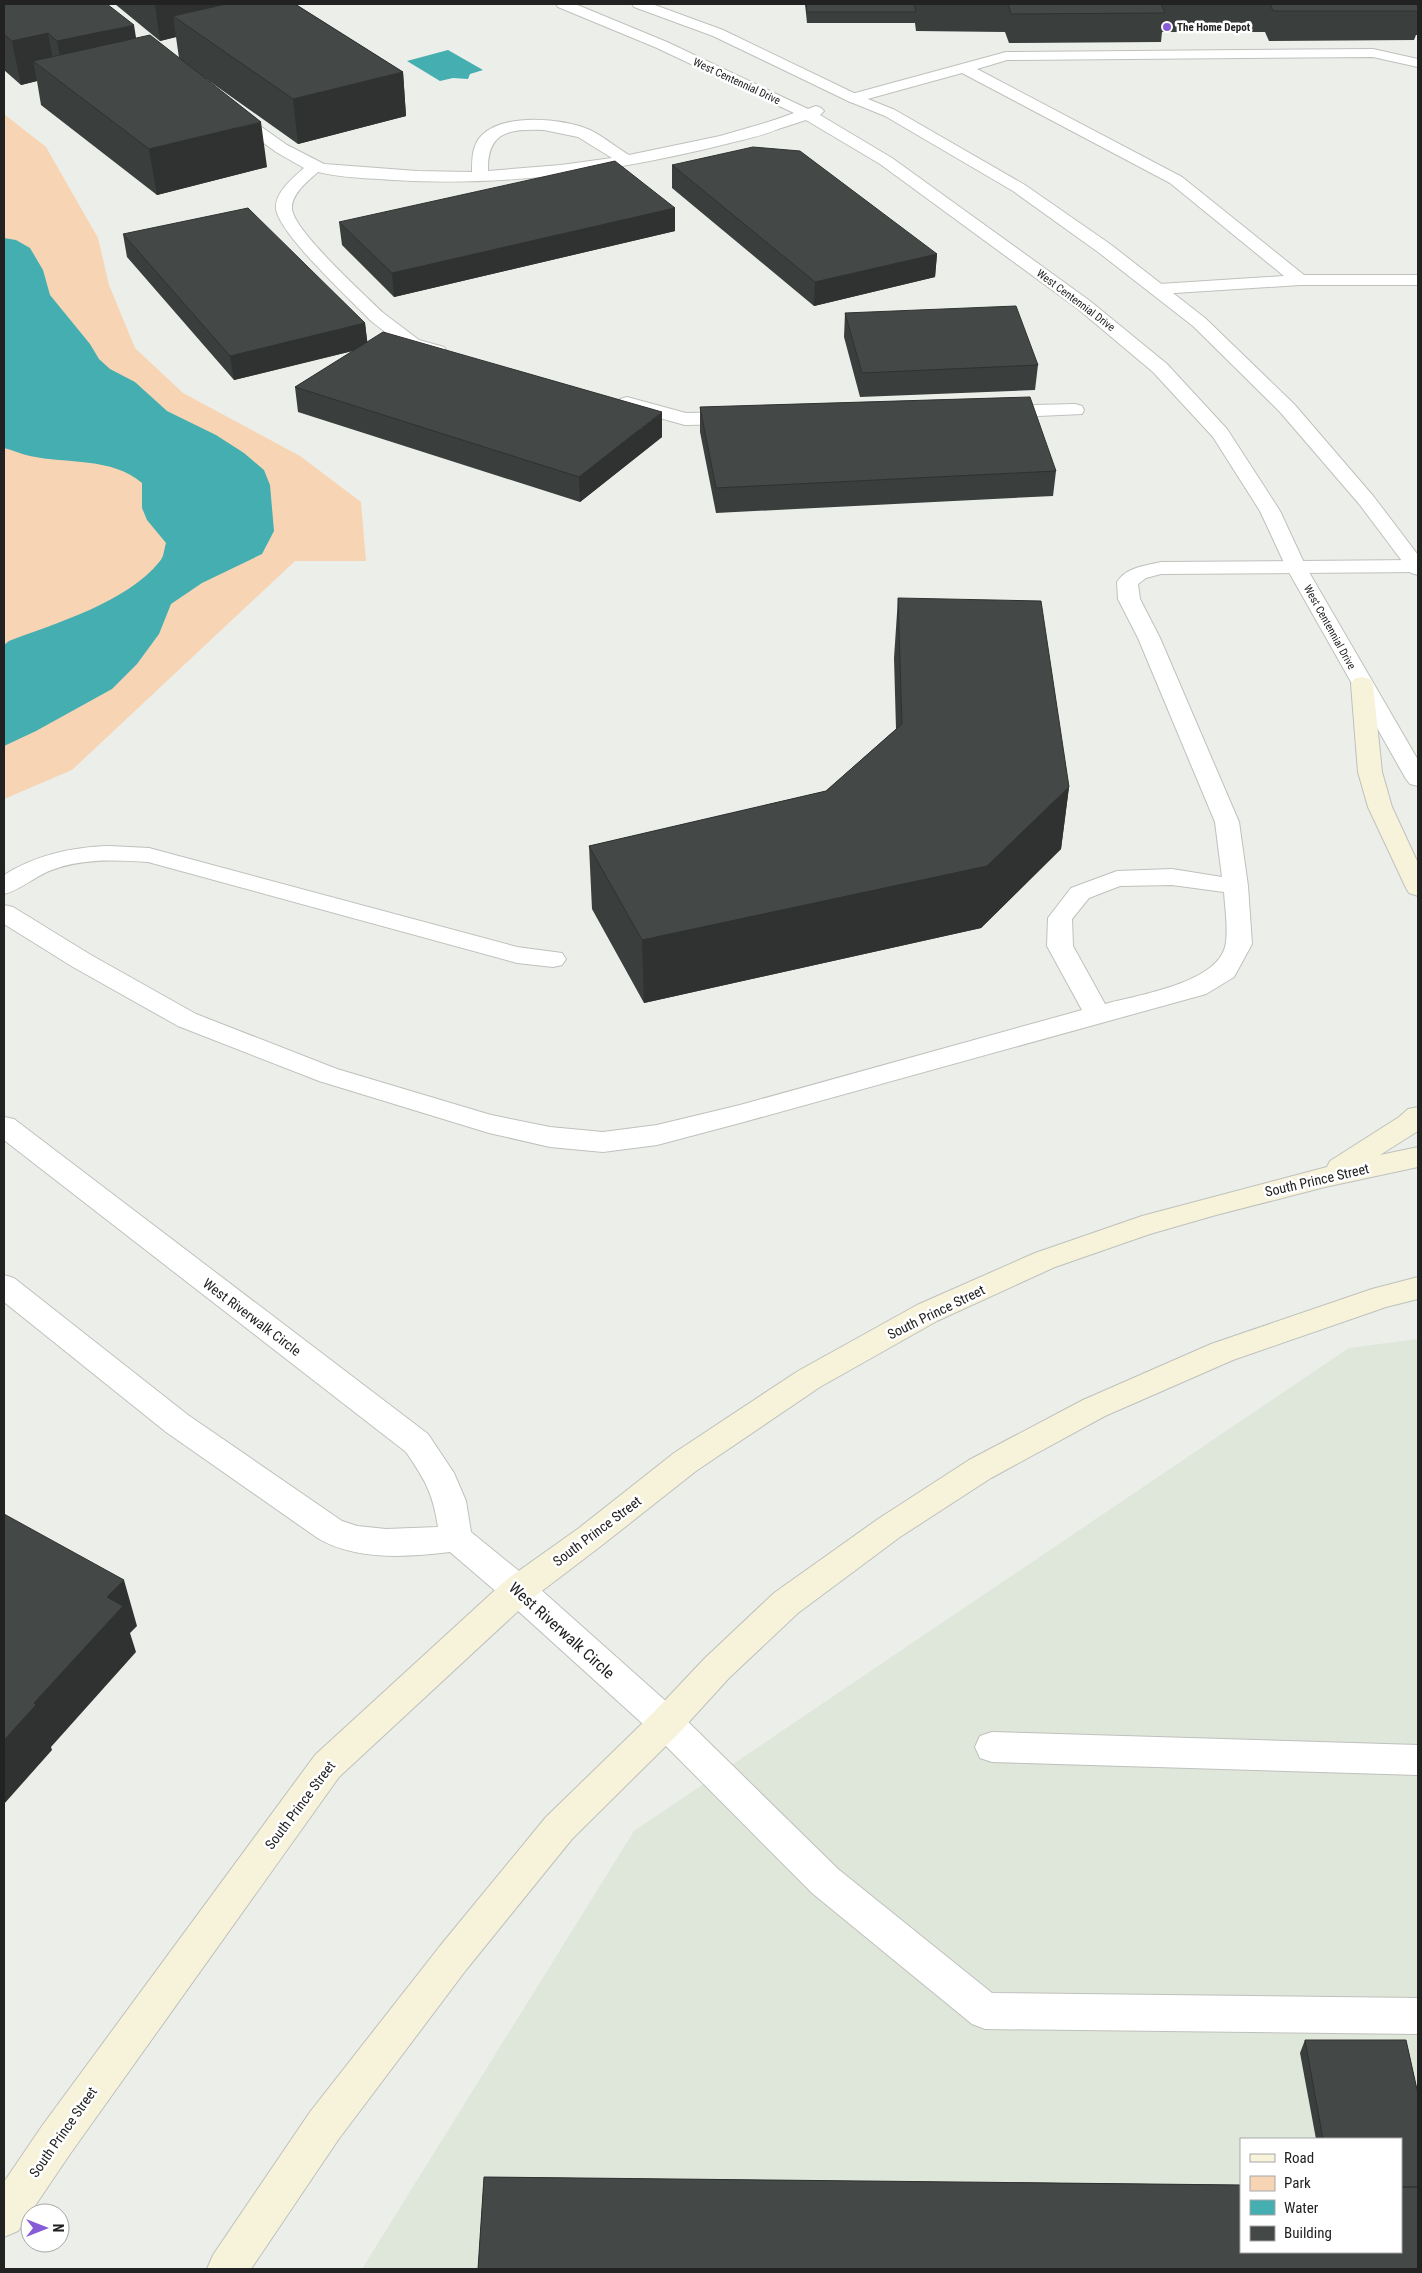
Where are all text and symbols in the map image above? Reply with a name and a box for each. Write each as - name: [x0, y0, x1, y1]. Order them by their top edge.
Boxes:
- marker: The Home Depot: [1161, 21, 1173, 33]
- place label: The Home Depot: [1177, 21, 1251, 34]
- street label: West Centennial Drive: [691, 56, 782, 107]
- street label: West Centennial Drive: [1034, 267, 1117, 334]
- street label: West Centennial Drive: [1301, 583, 1358, 672]
- street label: South Prince Street: [1263, 1160, 1371, 1200]
- street label: West Riverwalk Circle: [200, 1275, 304, 1359]
- street label: South Prince Street: [885, 1282, 987, 1342]
- street label: South Prince Street: [550, 1493, 644, 1569]
- street label: West Riverwalk Circle: [505, 1578, 618, 1683]
- street label: South Prince Street: [262, 1758, 338, 1852]
- street label: South Prince Street: [26, 2084, 100, 2180]
- legend: [1240, 2138, 1402, 2253]
- text: Road: [1284, 2149, 1314, 2167]
- text: Park: [1284, 2174, 1311, 2192]
- text: Water: [1284, 2199, 1319, 2217]
- north arrow: [20, 2203, 70, 2253]
- text: N: [50, 2224, 66, 2232]
- text: Building: [1284, 2224, 1332, 2242]

